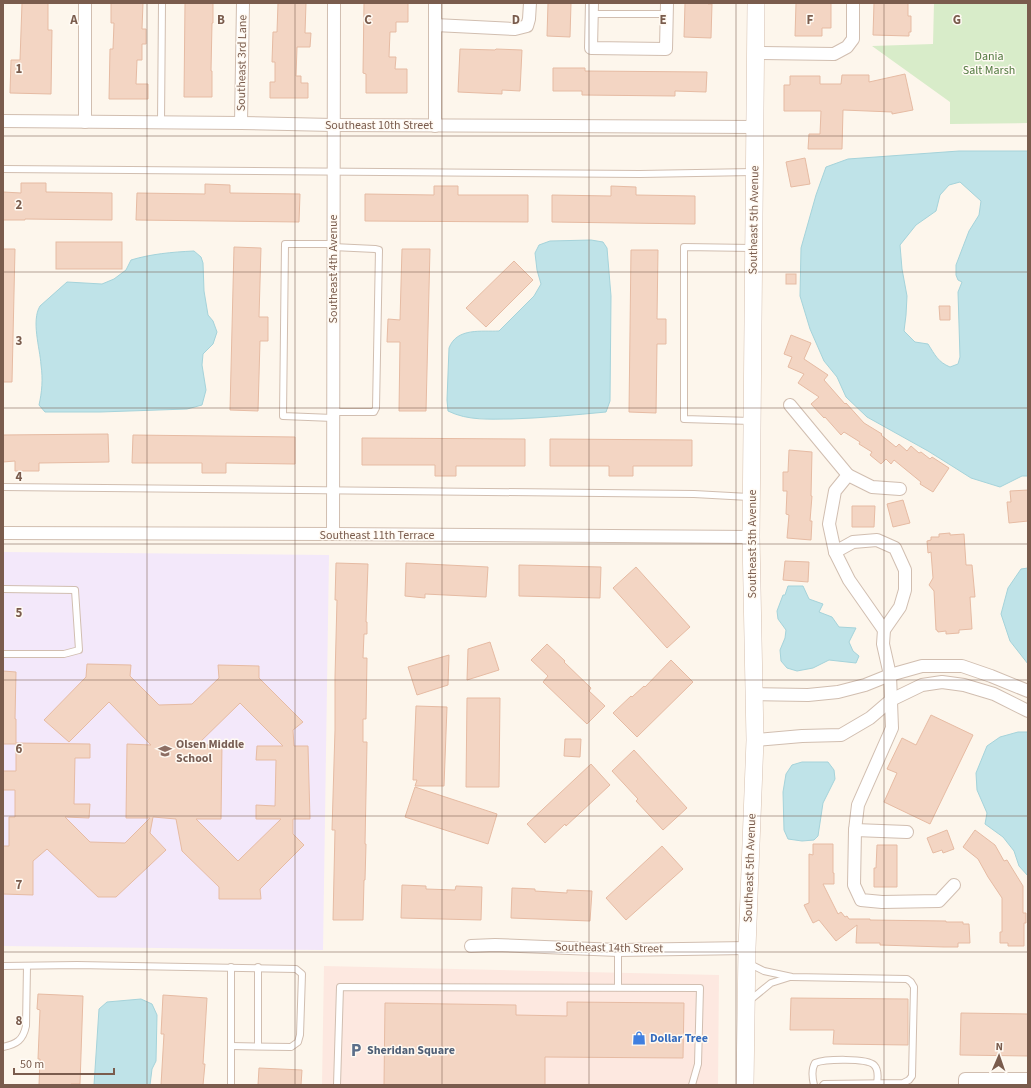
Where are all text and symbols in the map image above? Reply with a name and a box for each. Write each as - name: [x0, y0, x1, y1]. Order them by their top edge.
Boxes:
- text: A: [69, 11, 78, 29]
- text: B: [217, 11, 225, 29]
- text: C: [364, 11, 372, 29]
- text: D: [512, 11, 520, 29]
- text: E: [659, 11, 667, 29]
- text: F: [807, 11, 814, 29]
- text: G: [953, 11, 961, 29]
- street label: Southeast 3rd Lane: [233, 15, 251, 111]
- park label: Dania Salt Marsh: [963, 48, 1015, 79]
- text: 1: [16, 60, 23, 78]
- street label: Southeast 10th Street: [325, 117, 433, 134]
- street label: Southeast 5th Avenue: [745, 165, 763, 275]
- text: 2: [16, 196, 23, 214]
- street label: Southeast 4th Avenue: [325, 214, 342, 324]
- text: 3: [16, 332, 23, 350]
- text: 4: [16, 468, 23, 486]
- street label: Southeast 5th Avenue: [744, 489, 761, 599]
- street label: Southeast 11th Terrace: [320, 527, 434, 544]
- text: 5: [16, 604, 23, 622]
- place label: Olsen Middle School: [176, 736, 244, 767]
- text: 6: [16, 740, 23, 758]
- school or university icon: Olsen Middle School: [157, 743, 173, 759]
- street label: Southeast 5th Avenue: [740, 813, 760, 923]
- text: 7: [16, 876, 23, 894]
- street label: Southeast 14th Street: [555, 939, 663, 957]
- text: 8: [16, 1012, 23, 1030]
- shop icon: Dollar Tree: [631, 1030, 647, 1046]
- place label: Dollar Tree: [650, 1030, 708, 1047]
- north arrow: [979, 1036, 1019, 1076]
- text: N: [995, 1039, 1003, 1054]
- parking icon: Sheridan Square: [348, 1042, 364, 1058]
- place label: Sheridan Square: [367, 1042, 455, 1059]
- scale bar: [14, 1050, 114, 1076]
- text: 50 m: [20, 1056, 44, 1073]

